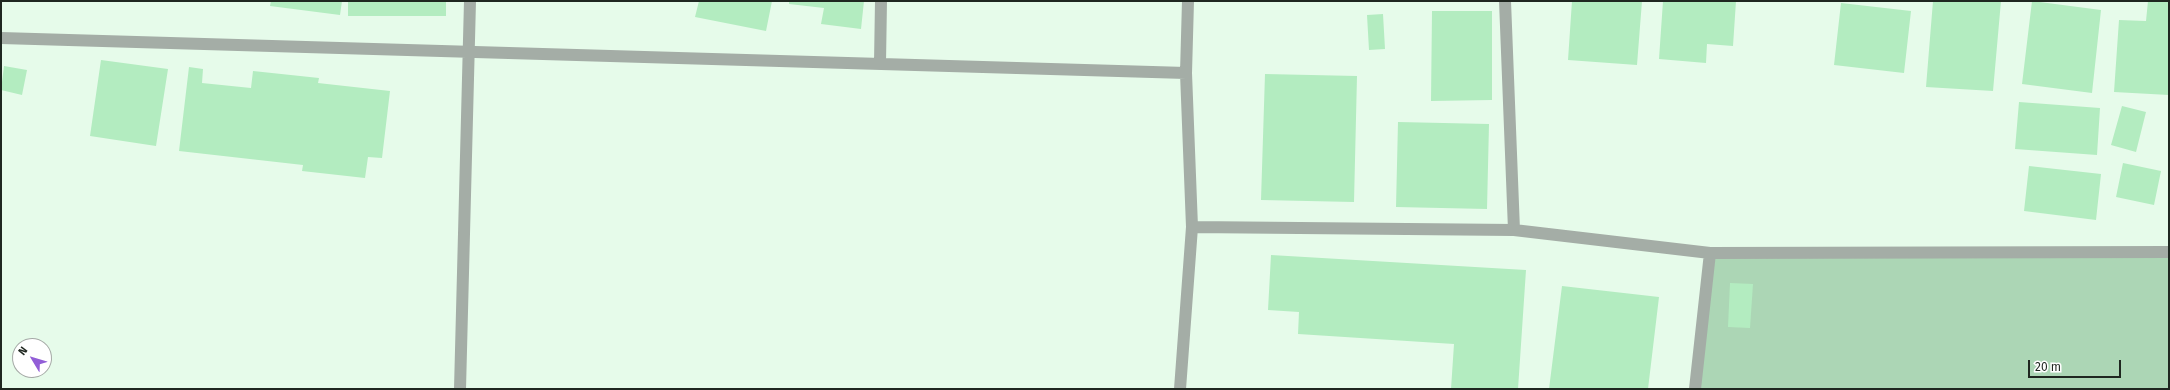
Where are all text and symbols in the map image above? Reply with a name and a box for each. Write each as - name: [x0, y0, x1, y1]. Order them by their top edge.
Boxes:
- north arrow: [12, 338, 52, 378]
- text: N: [16, 344, 30, 358]
- scale bar: [2030, 352, 2123, 378]
- text: 20 m: [2035, 360, 2061, 374]

